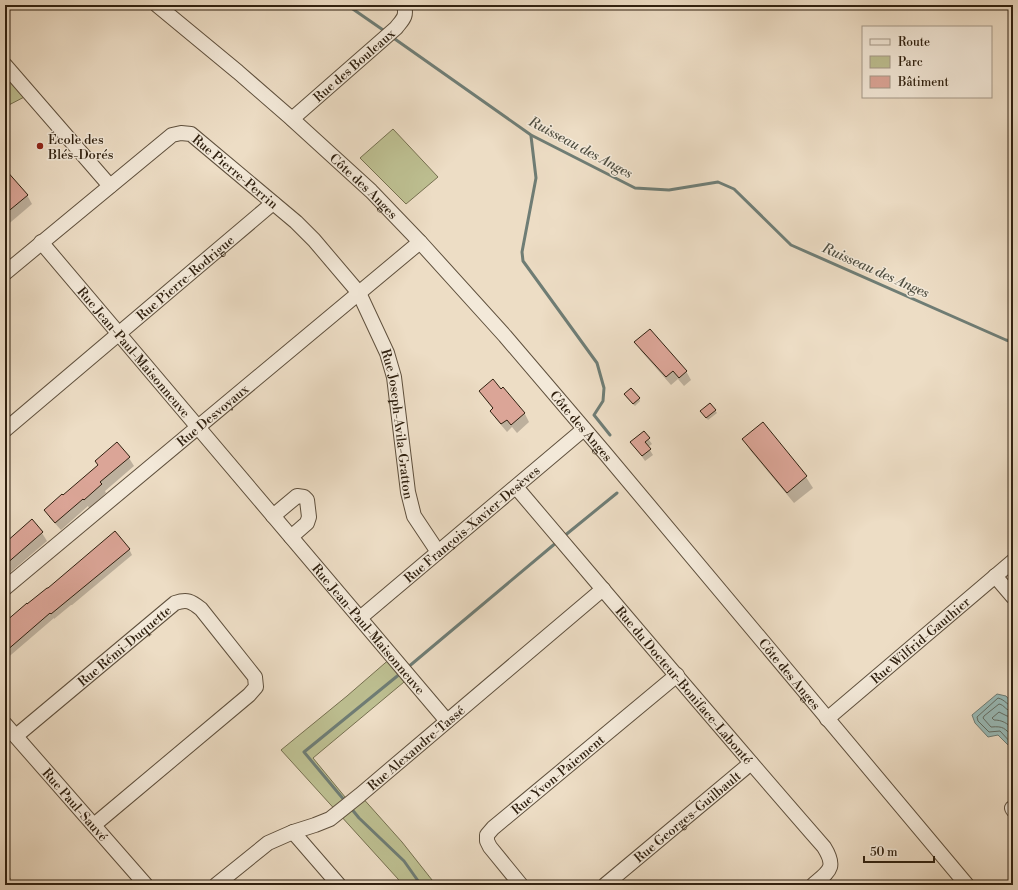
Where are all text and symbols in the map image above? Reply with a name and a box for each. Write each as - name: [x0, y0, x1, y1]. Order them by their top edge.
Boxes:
- street label: Rue des Bouleaux: [310, 26, 399, 106]
- legend: [862, 26, 992, 98]
- text: Route: [898, 35, 930, 50]
- text: Parc: [898, 55, 923, 70]
- text: Bâtiment: [897, 75, 949, 90]
- water label: Ruisseau des Anges: [525, 112, 636, 183]
- place label: École des Blés-Dorés: [47, 131, 114, 163]
- street label: Rue Pierre-Perrin: [189, 132, 281, 213]
- marker: École des Blés-Dorés: [35, 141, 45, 151]
- street label: Côte des Anges: [326, 150, 401, 223]
- street label: Rue Pierre-Rodrigue: [134, 232, 238, 324]
- water label: Ruisseau des Anges: [818, 239, 932, 303]
- street label: Rue Jean-Paul-Maisonneuve: [73, 284, 193, 421]
- street label: Rue Joseph-Avila-Gratton: [377, 347, 417, 501]
- street label: Rue Desvoyaux: [174, 381, 252, 450]
- street label: Côte des Anges: [546, 388, 616, 465]
- street label: Rue François-Xavier-Desèves: [401, 463, 544, 587]
- street label: Rue Jean-Paul-Maisonneuve: [308, 561, 428, 698]
- street label: Rue Wilfrid-Gauthier: [868, 594, 974, 688]
- street label: Rue Rémi-Duquette: [75, 602, 175, 690]
- street label: Rue du Docteur-Boniface-Labonté: [612, 603, 756, 768]
- street label: Côte des Anges: [755, 636, 824, 713]
- street label: Rue Alexandre-Tassé: [365, 702, 469, 794]
- street label: Rue Yvon-Paiement: [509, 732, 608, 818]
- street label: Rue Paul-Sauvé: [39, 765, 111, 845]
- street label: Rue Georges-Guilbault: [631, 768, 745, 866]
- scale bar: [864, 838, 934, 864]
- text: 50 m: [870, 845, 898, 860]

